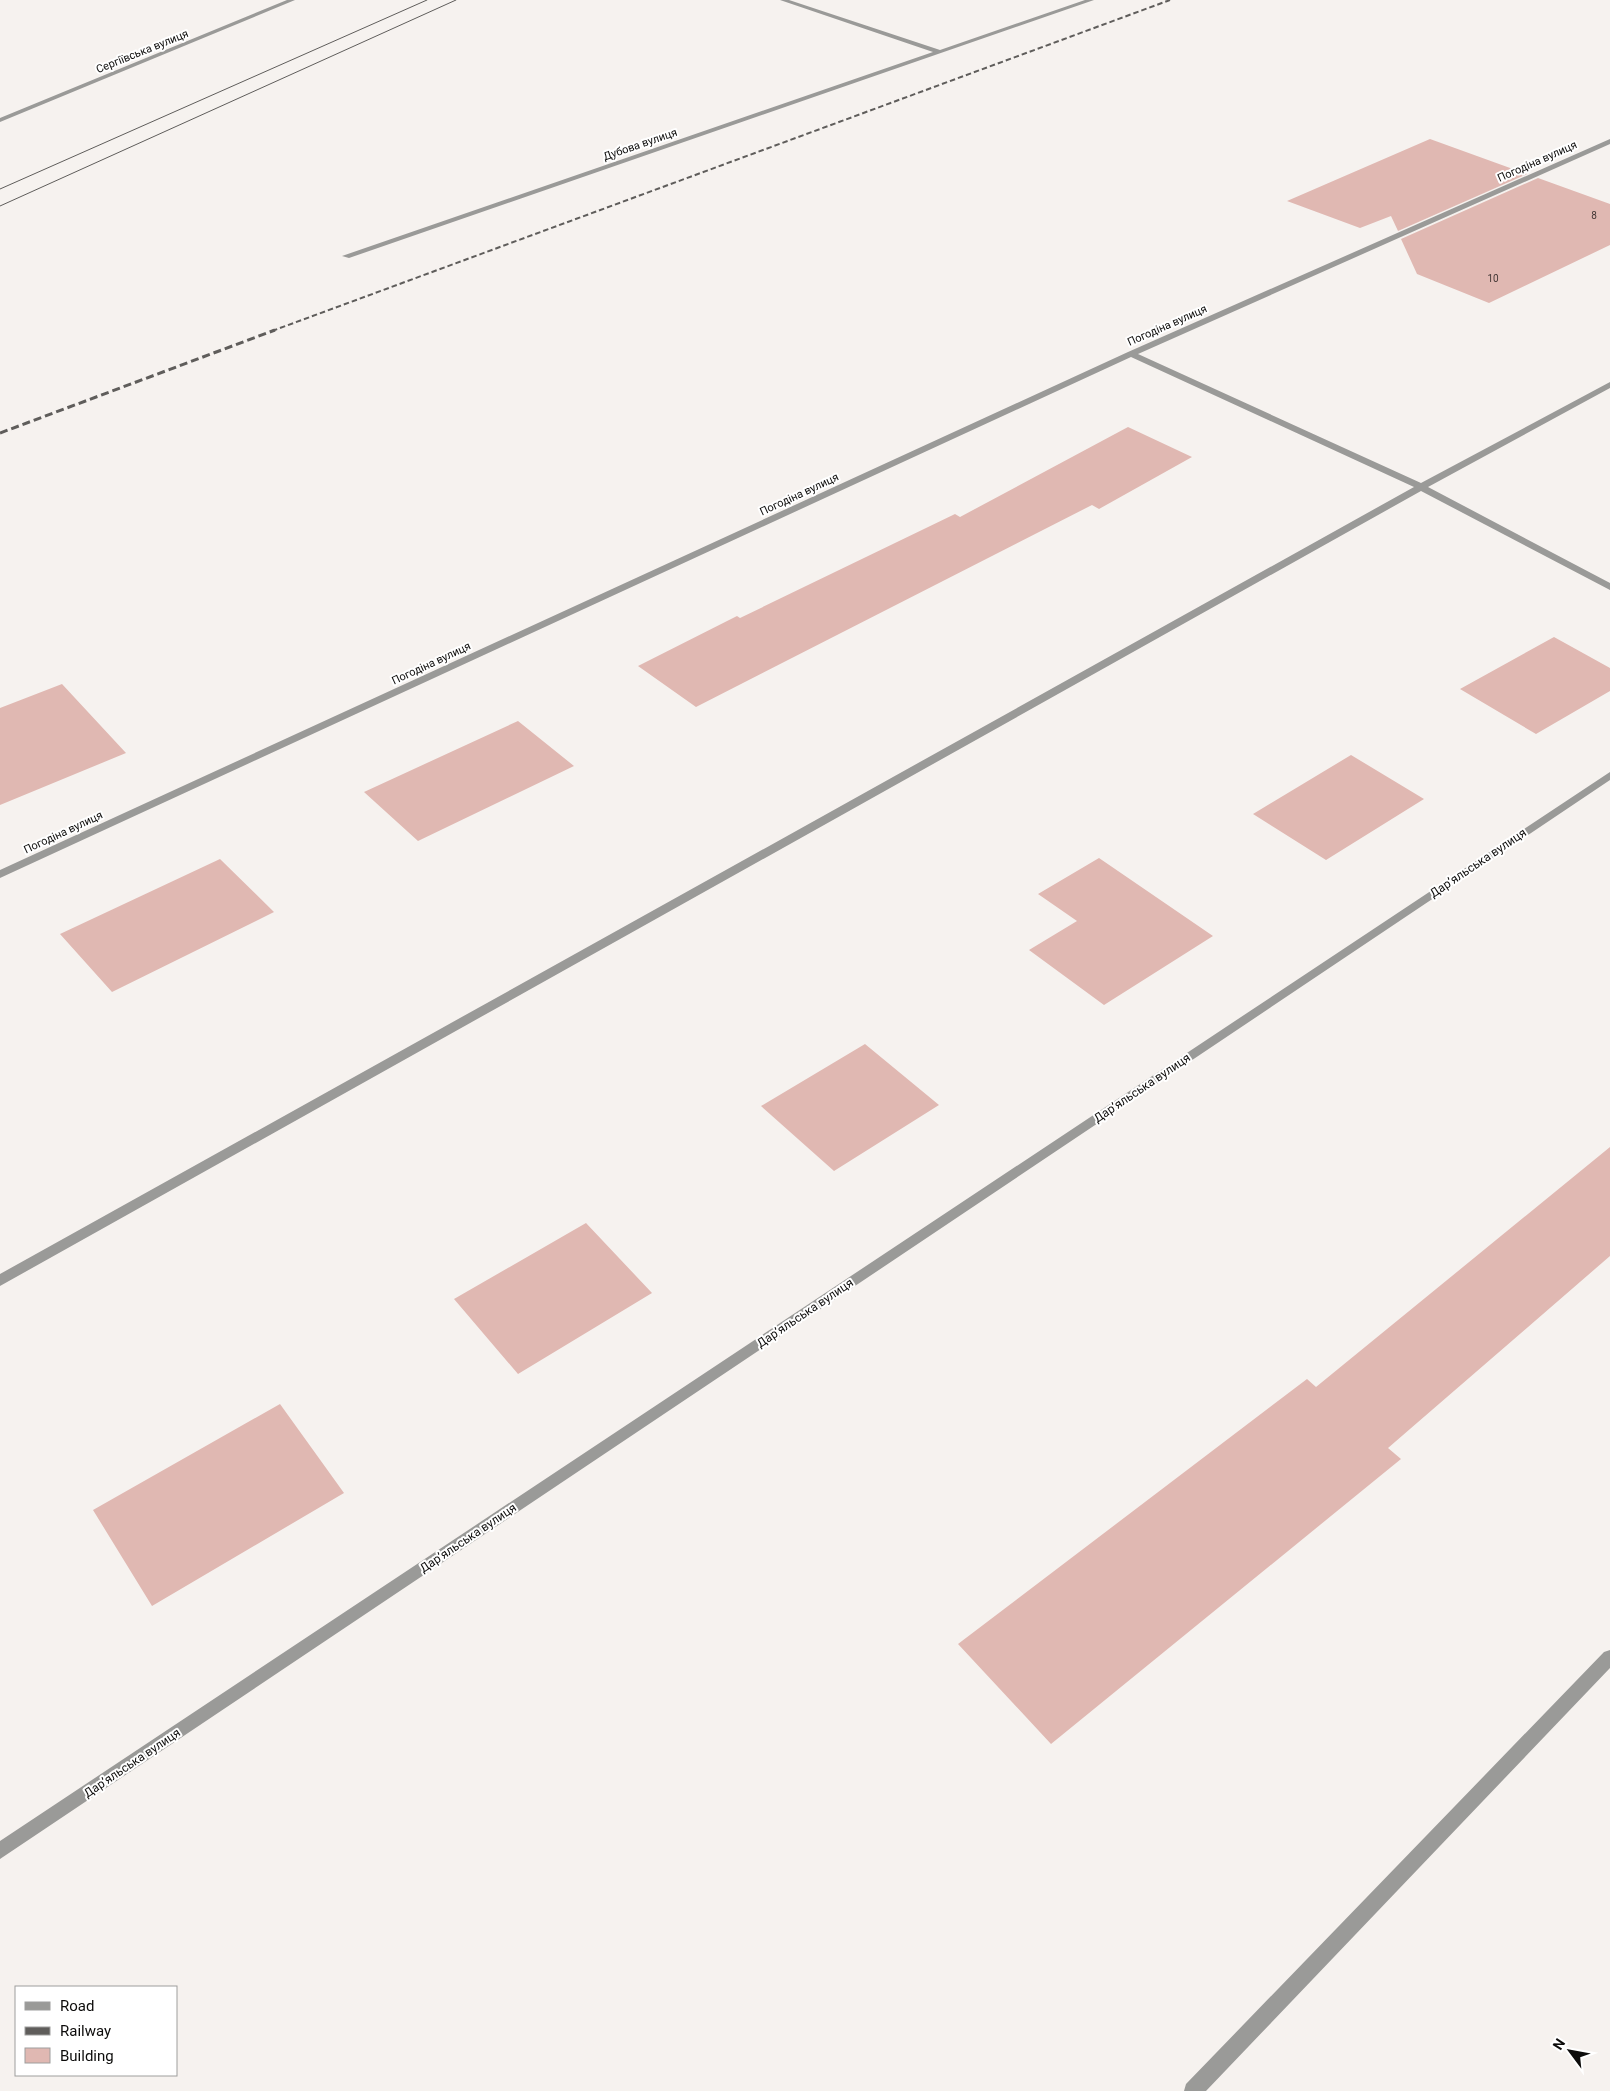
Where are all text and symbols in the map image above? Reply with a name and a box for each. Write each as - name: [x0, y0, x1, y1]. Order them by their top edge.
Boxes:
- street label: Сергіївська вулиця: [94, 27, 190, 76]
- street label: Дубова вулиця: [601, 126, 679, 163]
- street label: Погодіна вулиця: [1496, 138, 1579, 185]
- house number: 8: [1591, 210, 1597, 221]
- house number: 10: [1487, 273, 1499, 284]
- street label: Погодіна вулиця: [1126, 302, 1209, 349]
- street label: Погодіна вулиця: [758, 471, 841, 518]
- street label: Погодіна вулиця: [390, 640, 473, 687]
- street label: Погодіна вулиця: [22, 809, 105, 856]
- street label: Дар’яльська вулиця: [1427, 826, 1529, 900]
- street label: Дар’яльська вулиця: [1091, 1051, 1193, 1125]
- street label: Дар’яльська вулиця: [754, 1276, 856, 1350]
- street label: Дар’яльська вулиця: [417, 1501, 519, 1575]
- street label: Дар’яльська вулиця: [81, 1726, 183, 1800]
- legend: [15, 1986, 178, 2076]
- text: Road: [60, 1997, 94, 2015]
- text: Railway: [60, 2022, 111, 2040]
- north arrow: [1545, 2026, 1595, 2076]
- text: N: [1550, 2036, 1568, 2053]
- text: Building: [60, 2047, 114, 2065]

